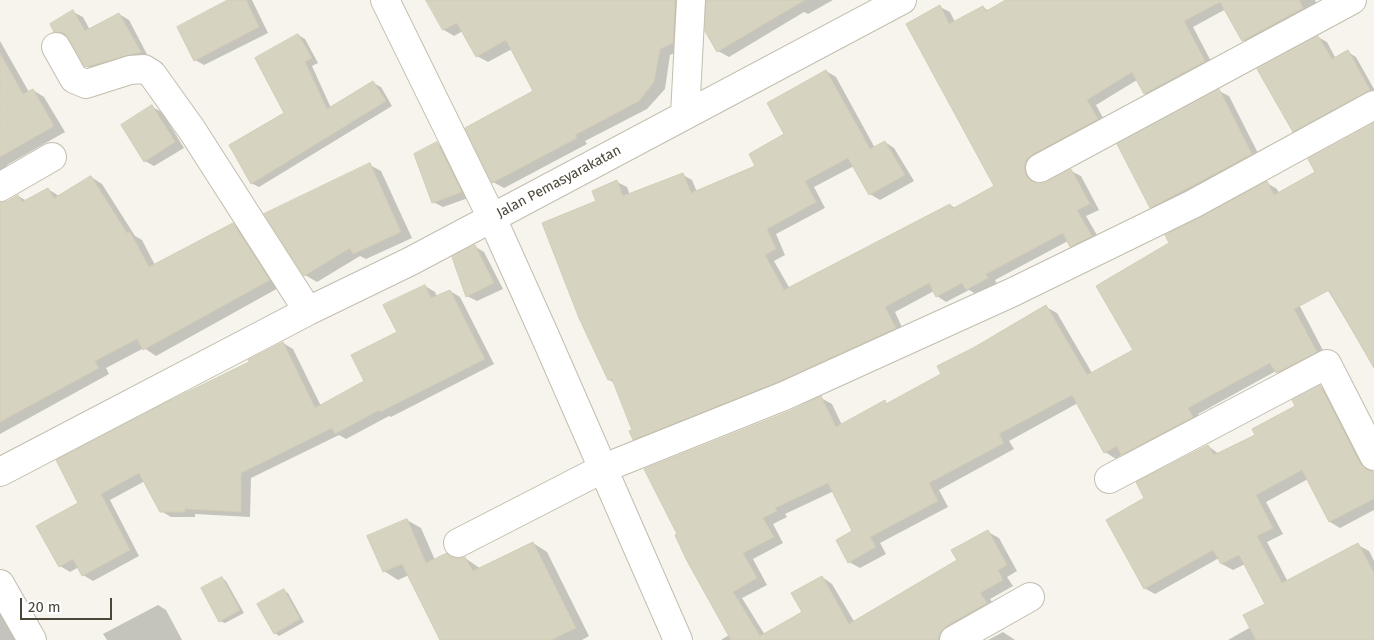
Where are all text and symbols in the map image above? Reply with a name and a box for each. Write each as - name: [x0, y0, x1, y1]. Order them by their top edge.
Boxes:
- street label: Jalan Pemasyarakatan: [494, 142, 624, 222]
- scale bar: [22, 588, 115, 620]
- text: 20 m: [28, 598, 61, 616]

